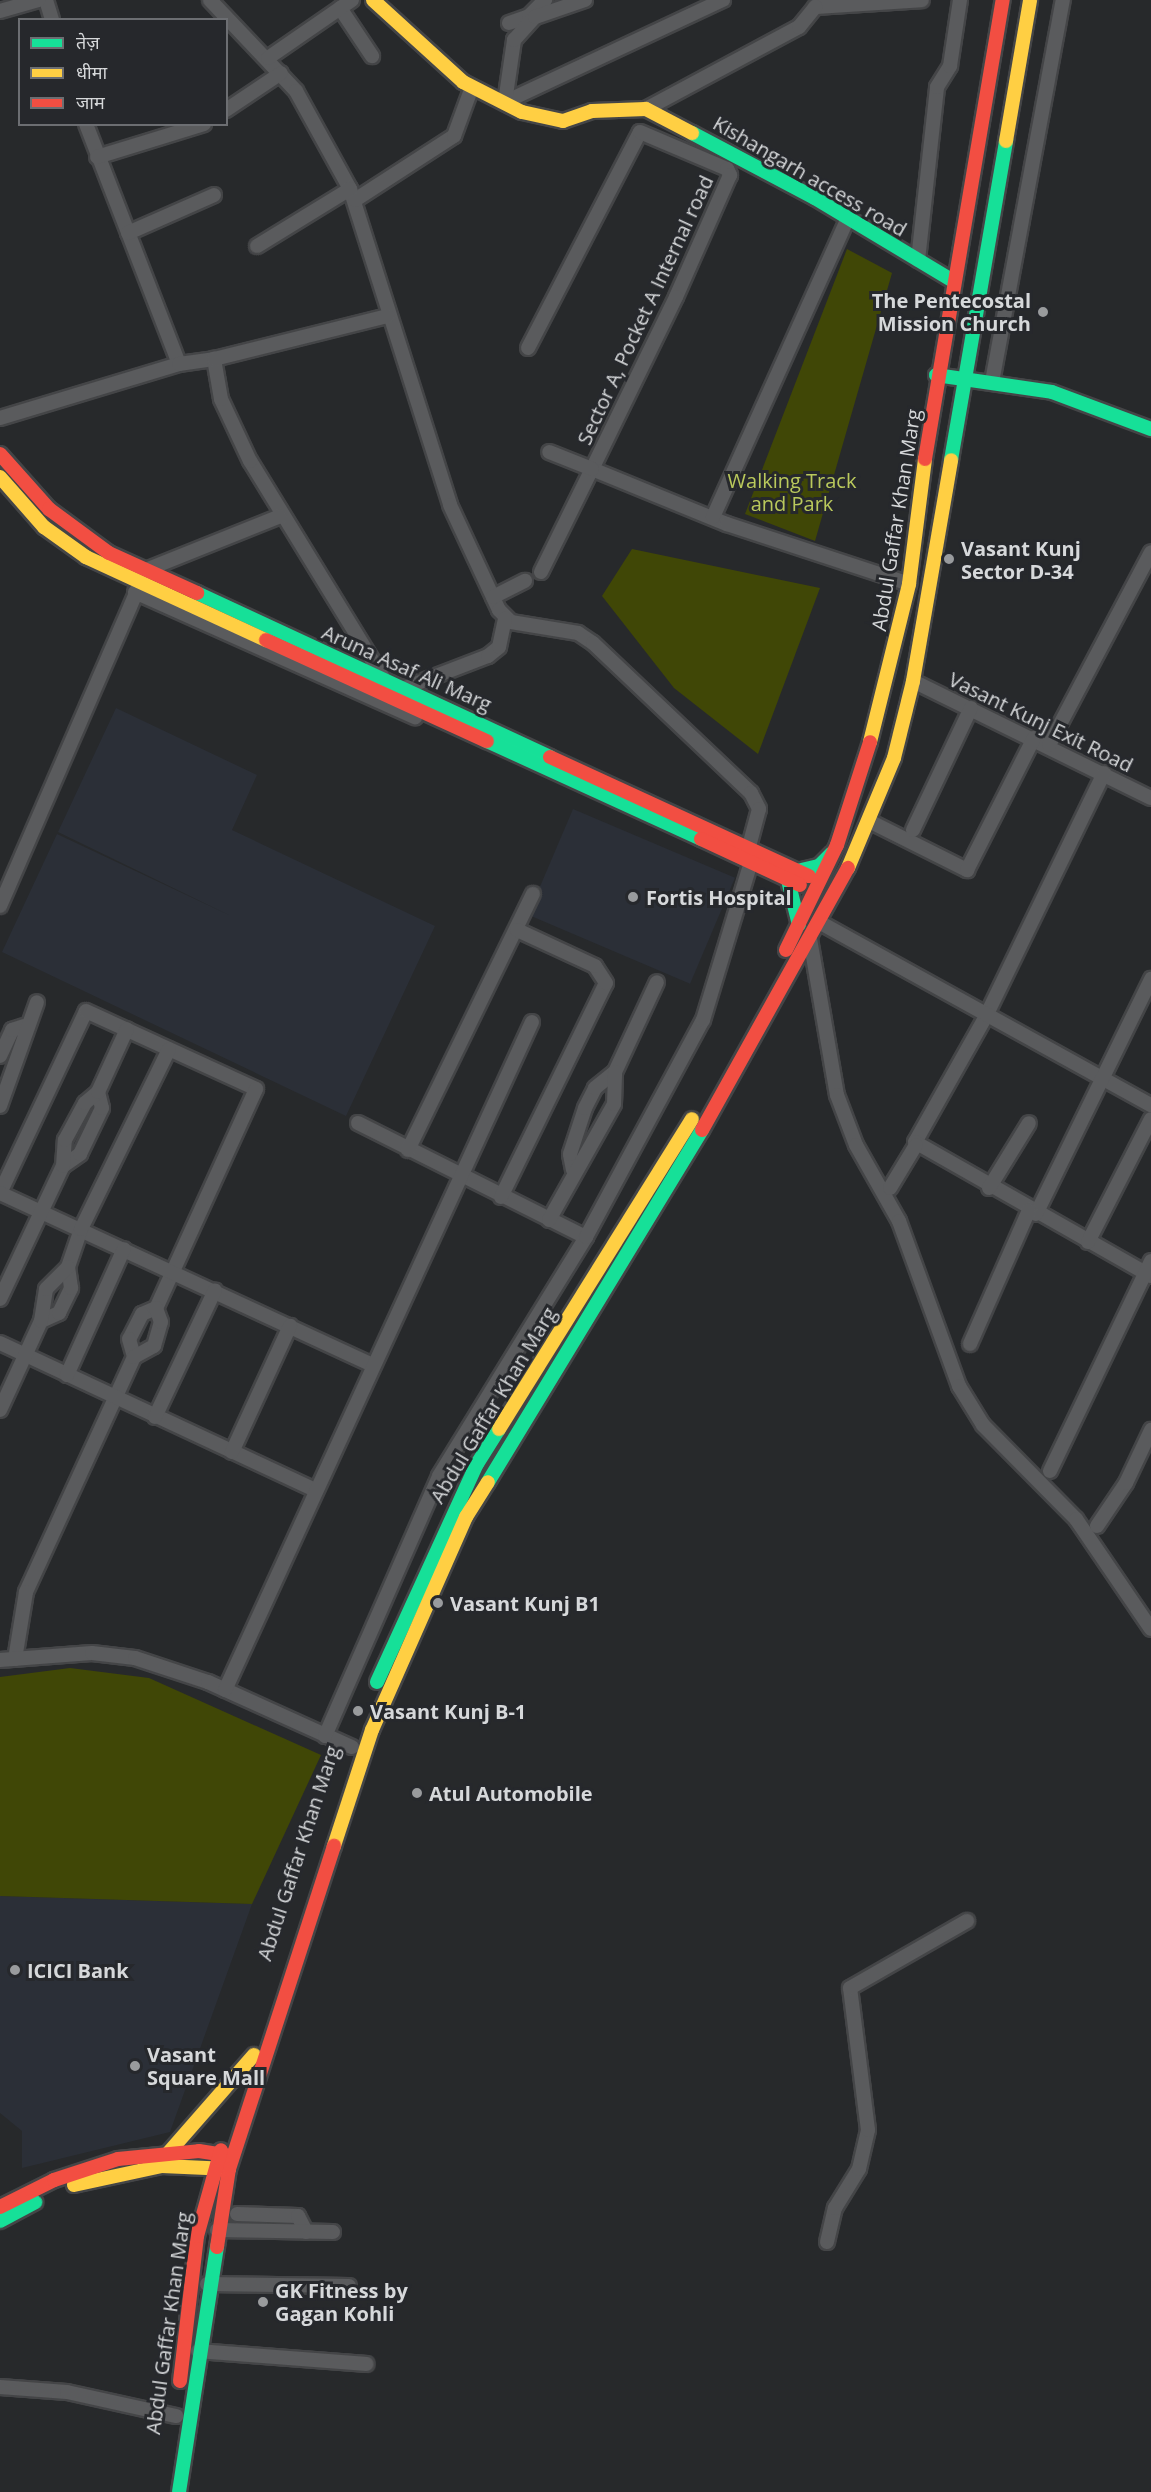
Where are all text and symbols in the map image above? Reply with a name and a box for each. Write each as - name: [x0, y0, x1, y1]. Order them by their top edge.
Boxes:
- legend: [18, 18, 228, 126]
- text: तेज़: [76, 30, 100, 54]
- text: धीमा: [76, 60, 107, 84]
- text: जाम: [76, 90, 105, 114]
- street label: Kishangarh access road: [709, 111, 911, 241]
- street label: Sector A, Pocket A Internal road: [572, 172, 718, 448]
- place label: The Pentecostal Mission Church: [872, 288, 1031, 335]
- marker: The Pentecostal Mission Church: [1036, 305, 1050, 319]
- street label: Abdul Gaffar Khan Marg: [867, 407, 925, 633]
- park label: Walking Track and Park: [728, 469, 856, 516]
- place label: Vasant Kunj Sector D-34: [961, 536, 1081, 583]
- marker: Vasant Kunj Sector D-34: [942, 552, 956, 566]
- street label: Aruna Asaf Ali Marg: [319, 620, 495, 716]
- street label: Vasant Kunj Exit Road: [945, 667, 1137, 777]
- place label: Fortis Hospital: [646, 885, 792, 909]
- marker: Fortis Hospital: [624, 888, 642, 906]
- street label: Abdul Gaffar Khan Marg: [425, 1303, 561, 1507]
- place label: Vasant Kunj B1: [450, 1591, 600, 1615]
- marker: Vasant Kunj B1: [431, 1596, 445, 1610]
- place label: Vasant Kunj B-1: [370, 1699, 526, 1723]
- marker: Vasant Kunj B-1: [351, 1704, 365, 1718]
- street label: Abdul Gaffar Khan Marg: [252, 1743, 344, 1963]
- place label: Atul Automobile: [429, 1781, 593, 1805]
- marker: Atul Automobile: [410, 1786, 424, 1800]
- place label: ICICI Bank: [27, 1958, 129, 1982]
- marker: ICICI Bank: [8, 1963, 22, 1977]
- place label: Vasant Square Mall: [147, 2042, 265, 2089]
- marker: Vasant Square Mall: [128, 2059, 142, 2073]
- street label: Abdul Gaffar Khan Marg: [140, 2210, 196, 2436]
- place label: GK Fitness by Gagan Kohli: [275, 2278, 408, 2325]
- marker: GK Fitness by Gagan Kohli: [256, 2295, 270, 2309]

